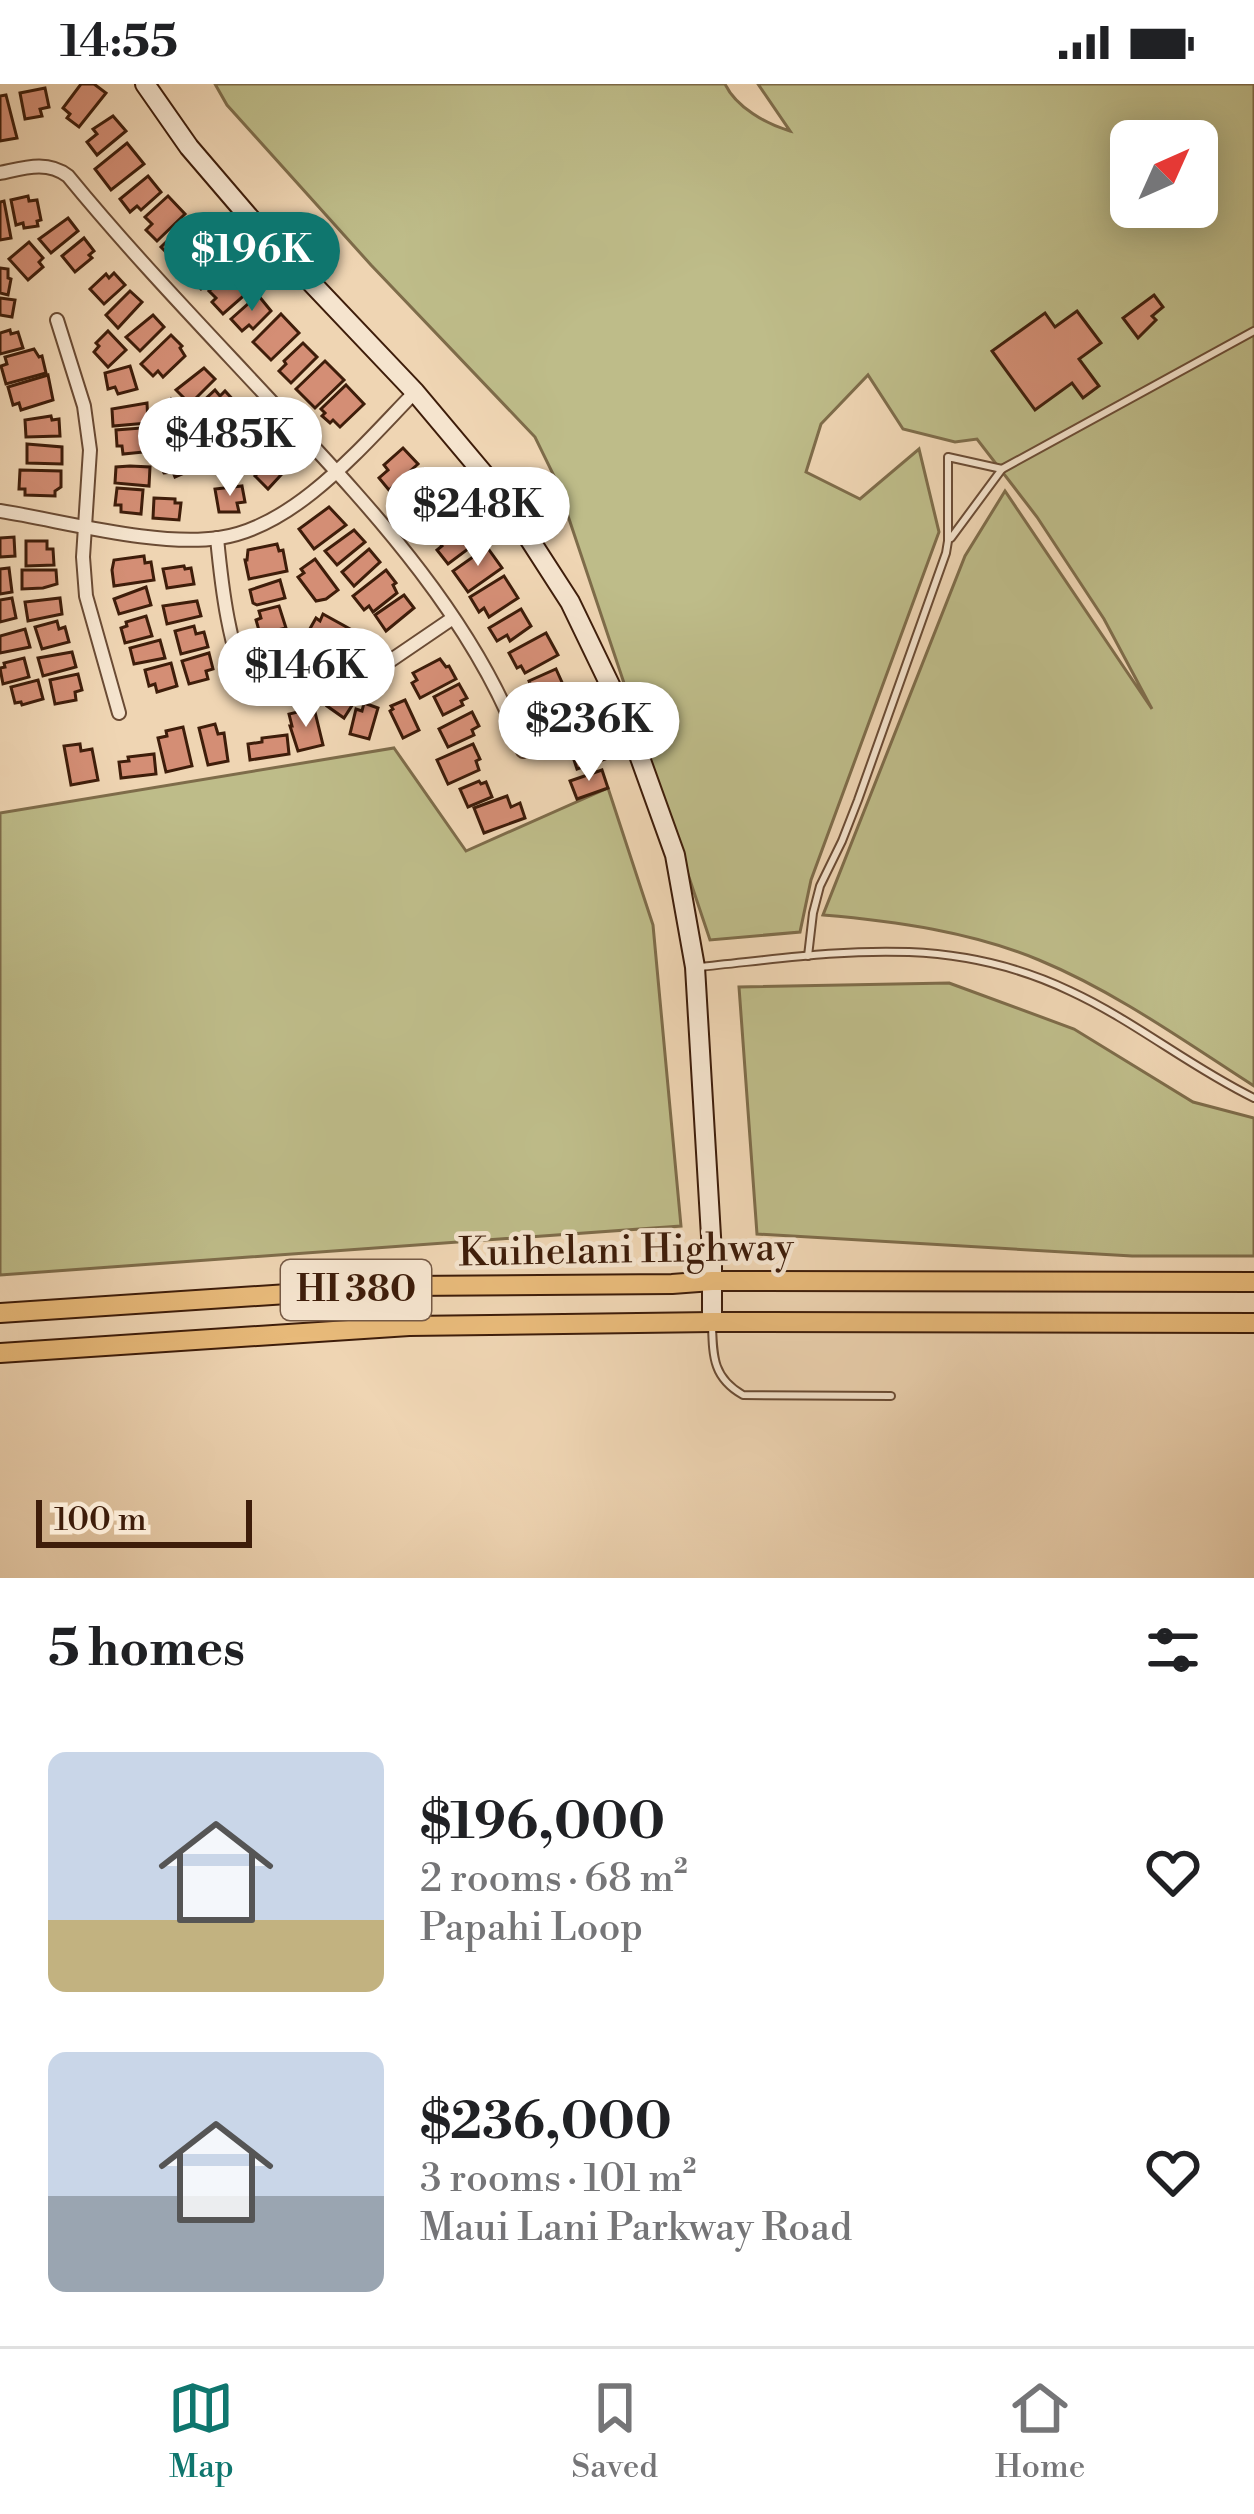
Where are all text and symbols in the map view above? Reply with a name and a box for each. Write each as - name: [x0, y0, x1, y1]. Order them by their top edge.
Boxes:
- text: 14:55: [60, 14, 178, 71]
- north arrow: [1110, 120, 1218, 228]
- map controls: [1110, 120, 1218, 228]
- pin: $196K: [168, 212, 336, 314]
- text: $196K: [191, 226, 313, 275]
- pin: $485K: [146, 397, 314, 499]
- text: $485K: [165, 411, 295, 460]
- pin: $248K: [394, 467, 562, 569]
- text: $248K: [413, 481, 543, 530]
- pin: $146K: [222, 628, 390, 730]
- text: $146K: [245, 642, 367, 691]
- pin: $236K: [505, 682, 673, 784]
- text: $236K: [525, 696, 653, 745]
- street label: Kuihelani Highway: [458, 1224, 795, 1278]
- road number: HI 380: [281, 1260, 431, 1320]
- scale bar: [36, 1494, 252, 1547]
- text: 100 m: [54, 1500, 147, 1541]
- icon: filters: [1140, 1617, 1206, 1683]
- text: 5 homes: [48, 1618, 245, 1682]
- text: $196,000: [420, 1791, 665, 1855]
- icon: home: [144, 1800, 288, 1944]
- icon: heart: [1140, 1839, 1206, 1905]
- text: 2 rooms · 68 m²: [420, 1855, 688, 1904]
- text: Papahi Loop: [420, 1904, 643, 1953]
- text: $236,000: [420, 2091, 672, 2155]
- icon: home: [144, 2100, 288, 2244]
- icon: heart: [1140, 2139, 1206, 2205]
- text: 3 rooms · 101 m²: [420, 2155, 696, 2204]
- text: Maui Lani Parkway Road: [420, 2204, 852, 2253]
- tab: Map: [168, 2375, 234, 2488]
- tab: Saved: [571, 2375, 658, 2488]
- tab: Home: [995, 2375, 1086, 2488]

